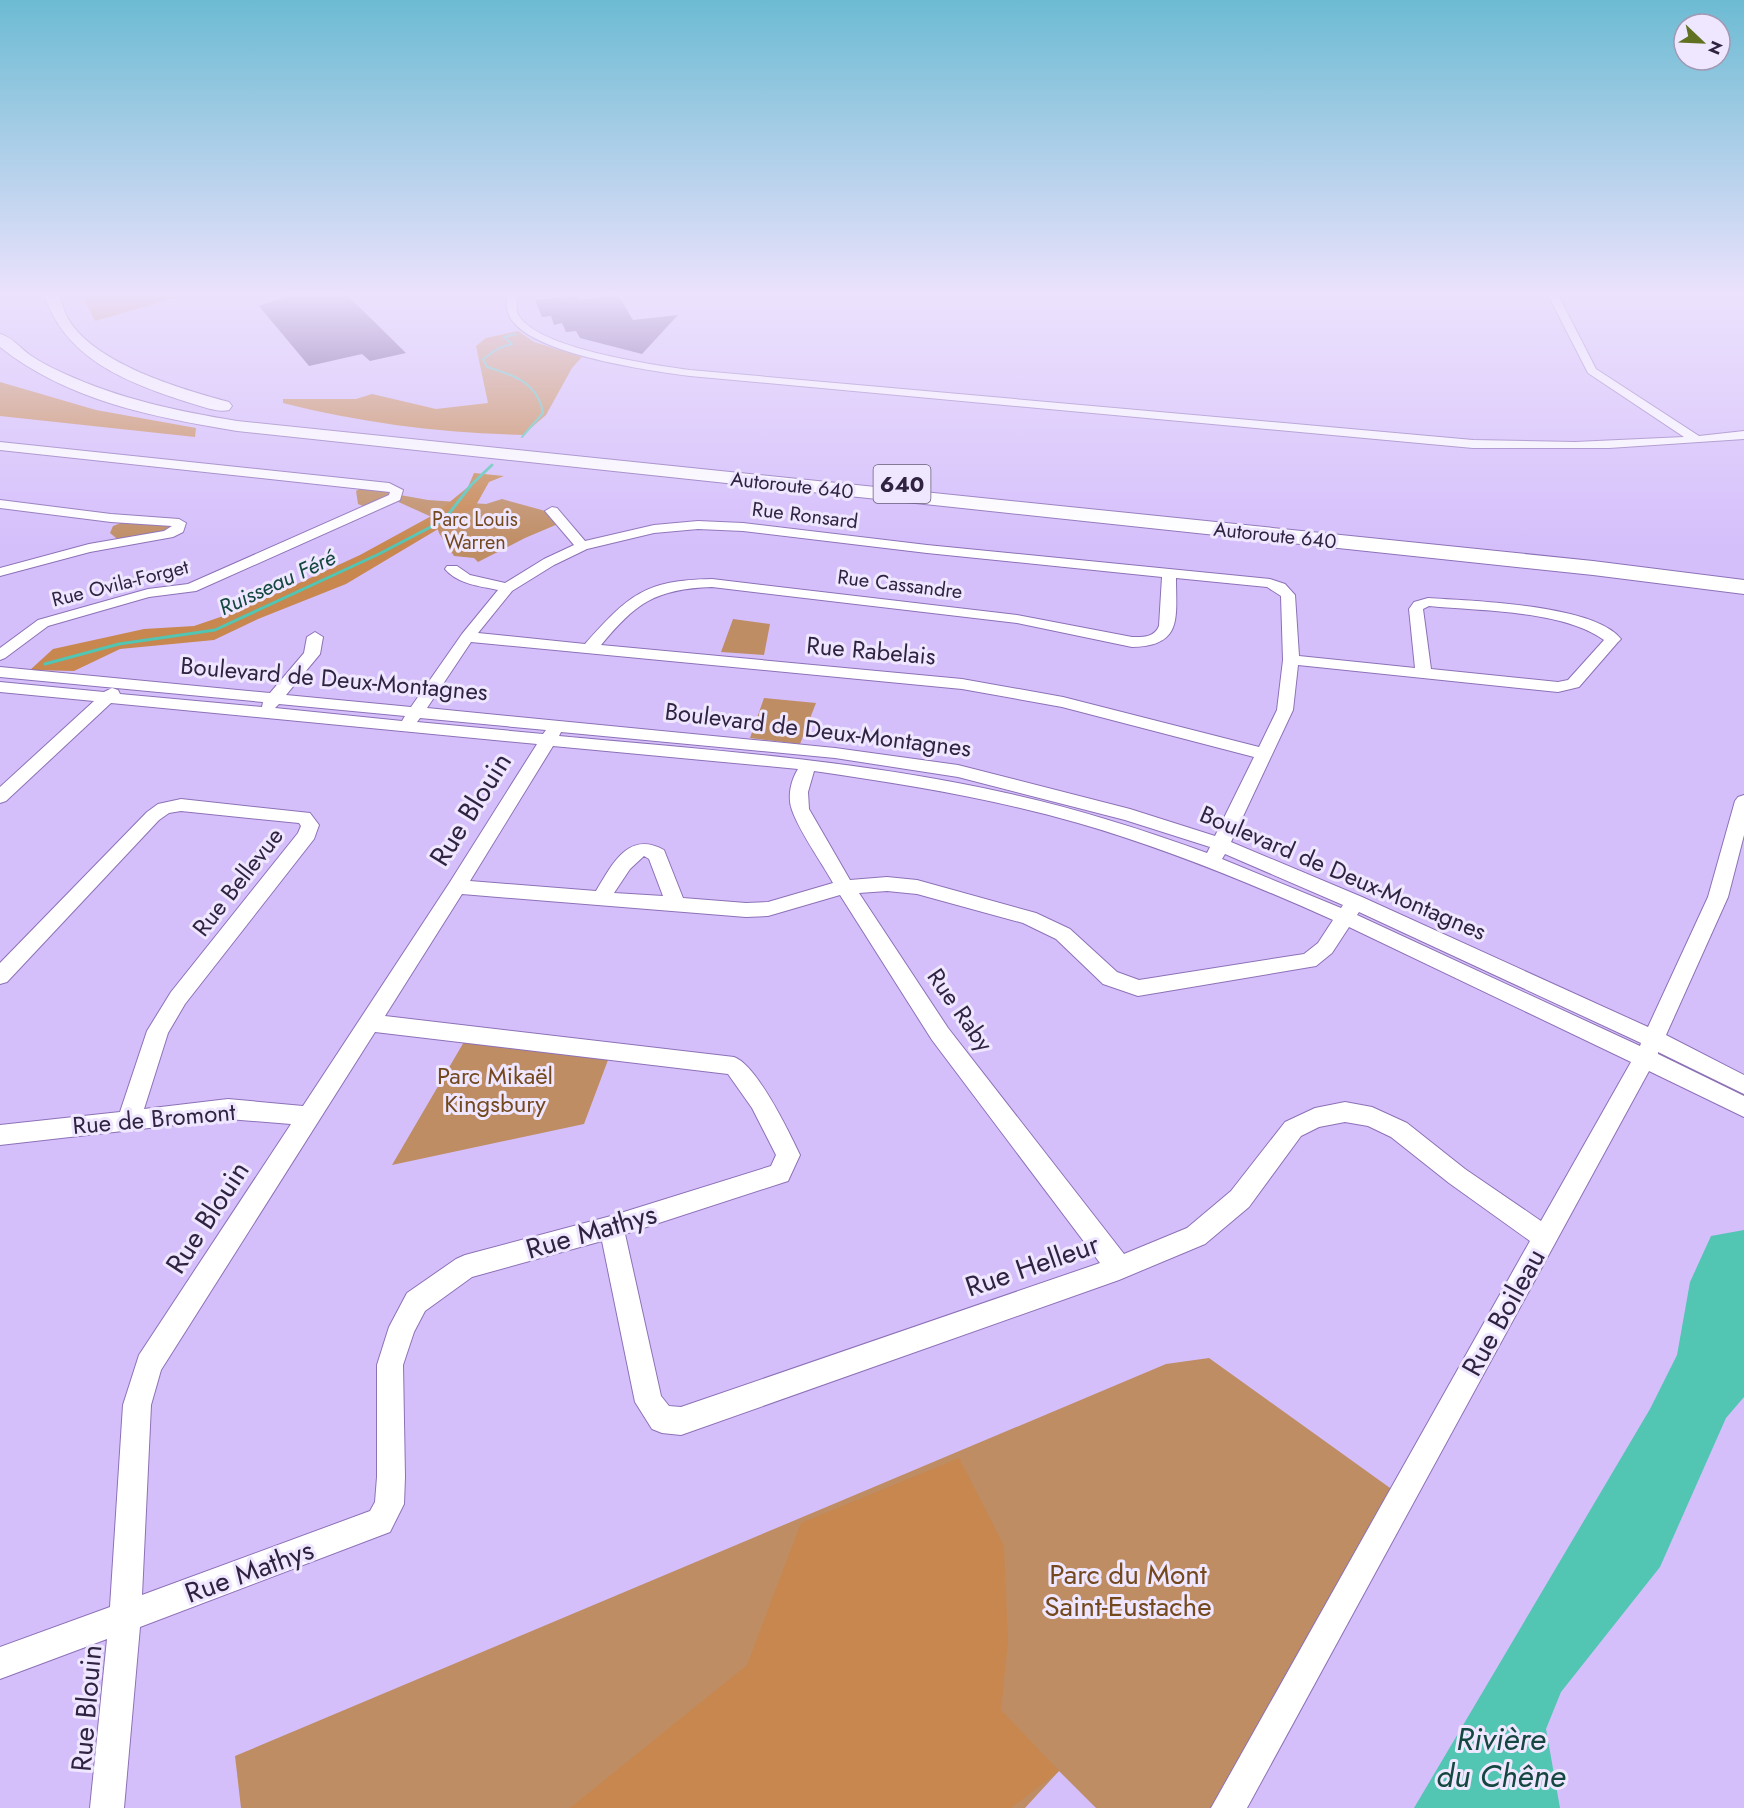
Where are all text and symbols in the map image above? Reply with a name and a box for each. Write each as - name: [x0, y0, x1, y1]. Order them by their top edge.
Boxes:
- north arrow: [1672, 12, 1732, 72]
- text: N: [1702, 37, 1728, 58]
- street label: Autoroute 640: [729, 465, 855, 506]
- road number: 640: [874, 465, 930, 503]
- street label: Rue Ronsard: [750, 495, 860, 536]
- park label: Parc Louis Warren: [432, 505, 518, 557]
- street label: Autoroute 640: [1212, 515, 1338, 556]
- water label: Ruisseau Féré: [213, 540, 342, 623]
- street label: Rue Ovila-Forget: [49, 552, 192, 614]
- street label: Rue Cassandre: [836, 562, 964, 607]
- street label: Rue Rabelais: [805, 627, 937, 674]
- street label: Boulevard de Deux-Montagnes: [179, 648, 489, 709]
- street label: Boulevard de Deux-Montagnes: [663, 693, 973, 766]
- street label: Rue Blouin: [419, 744, 522, 874]
- street label: Boulevard de Deux-Montagnes: [1194, 796, 1492, 949]
- street label: Rue Bellevue: [184, 820, 291, 944]
- street label: Rue Raby: [919, 961, 1002, 1059]
- park label: Parc Mikaël Kingsbury: [437, 1058, 553, 1121]
- street label: Rue de Bromont: [71, 1094, 237, 1143]
- street label: Rue Blouin: [156, 1153, 259, 1282]
- street label: Rue Mathys: [521, 1193, 661, 1270]
- street label: Rue Helleur: [960, 1223, 1105, 1308]
- street label: Rue Boileau: [1451, 1241, 1555, 1384]
- street label: Rue Mathys: [179, 1529, 319, 1614]
- park label: Parc du Mont Saint-Eustache: [1044, 1554, 1212, 1627]
- street label: Rue Blouin: [61, 1643, 112, 1773]
- water label: Rivière du Chêne: [1436, 1716, 1566, 1799]

